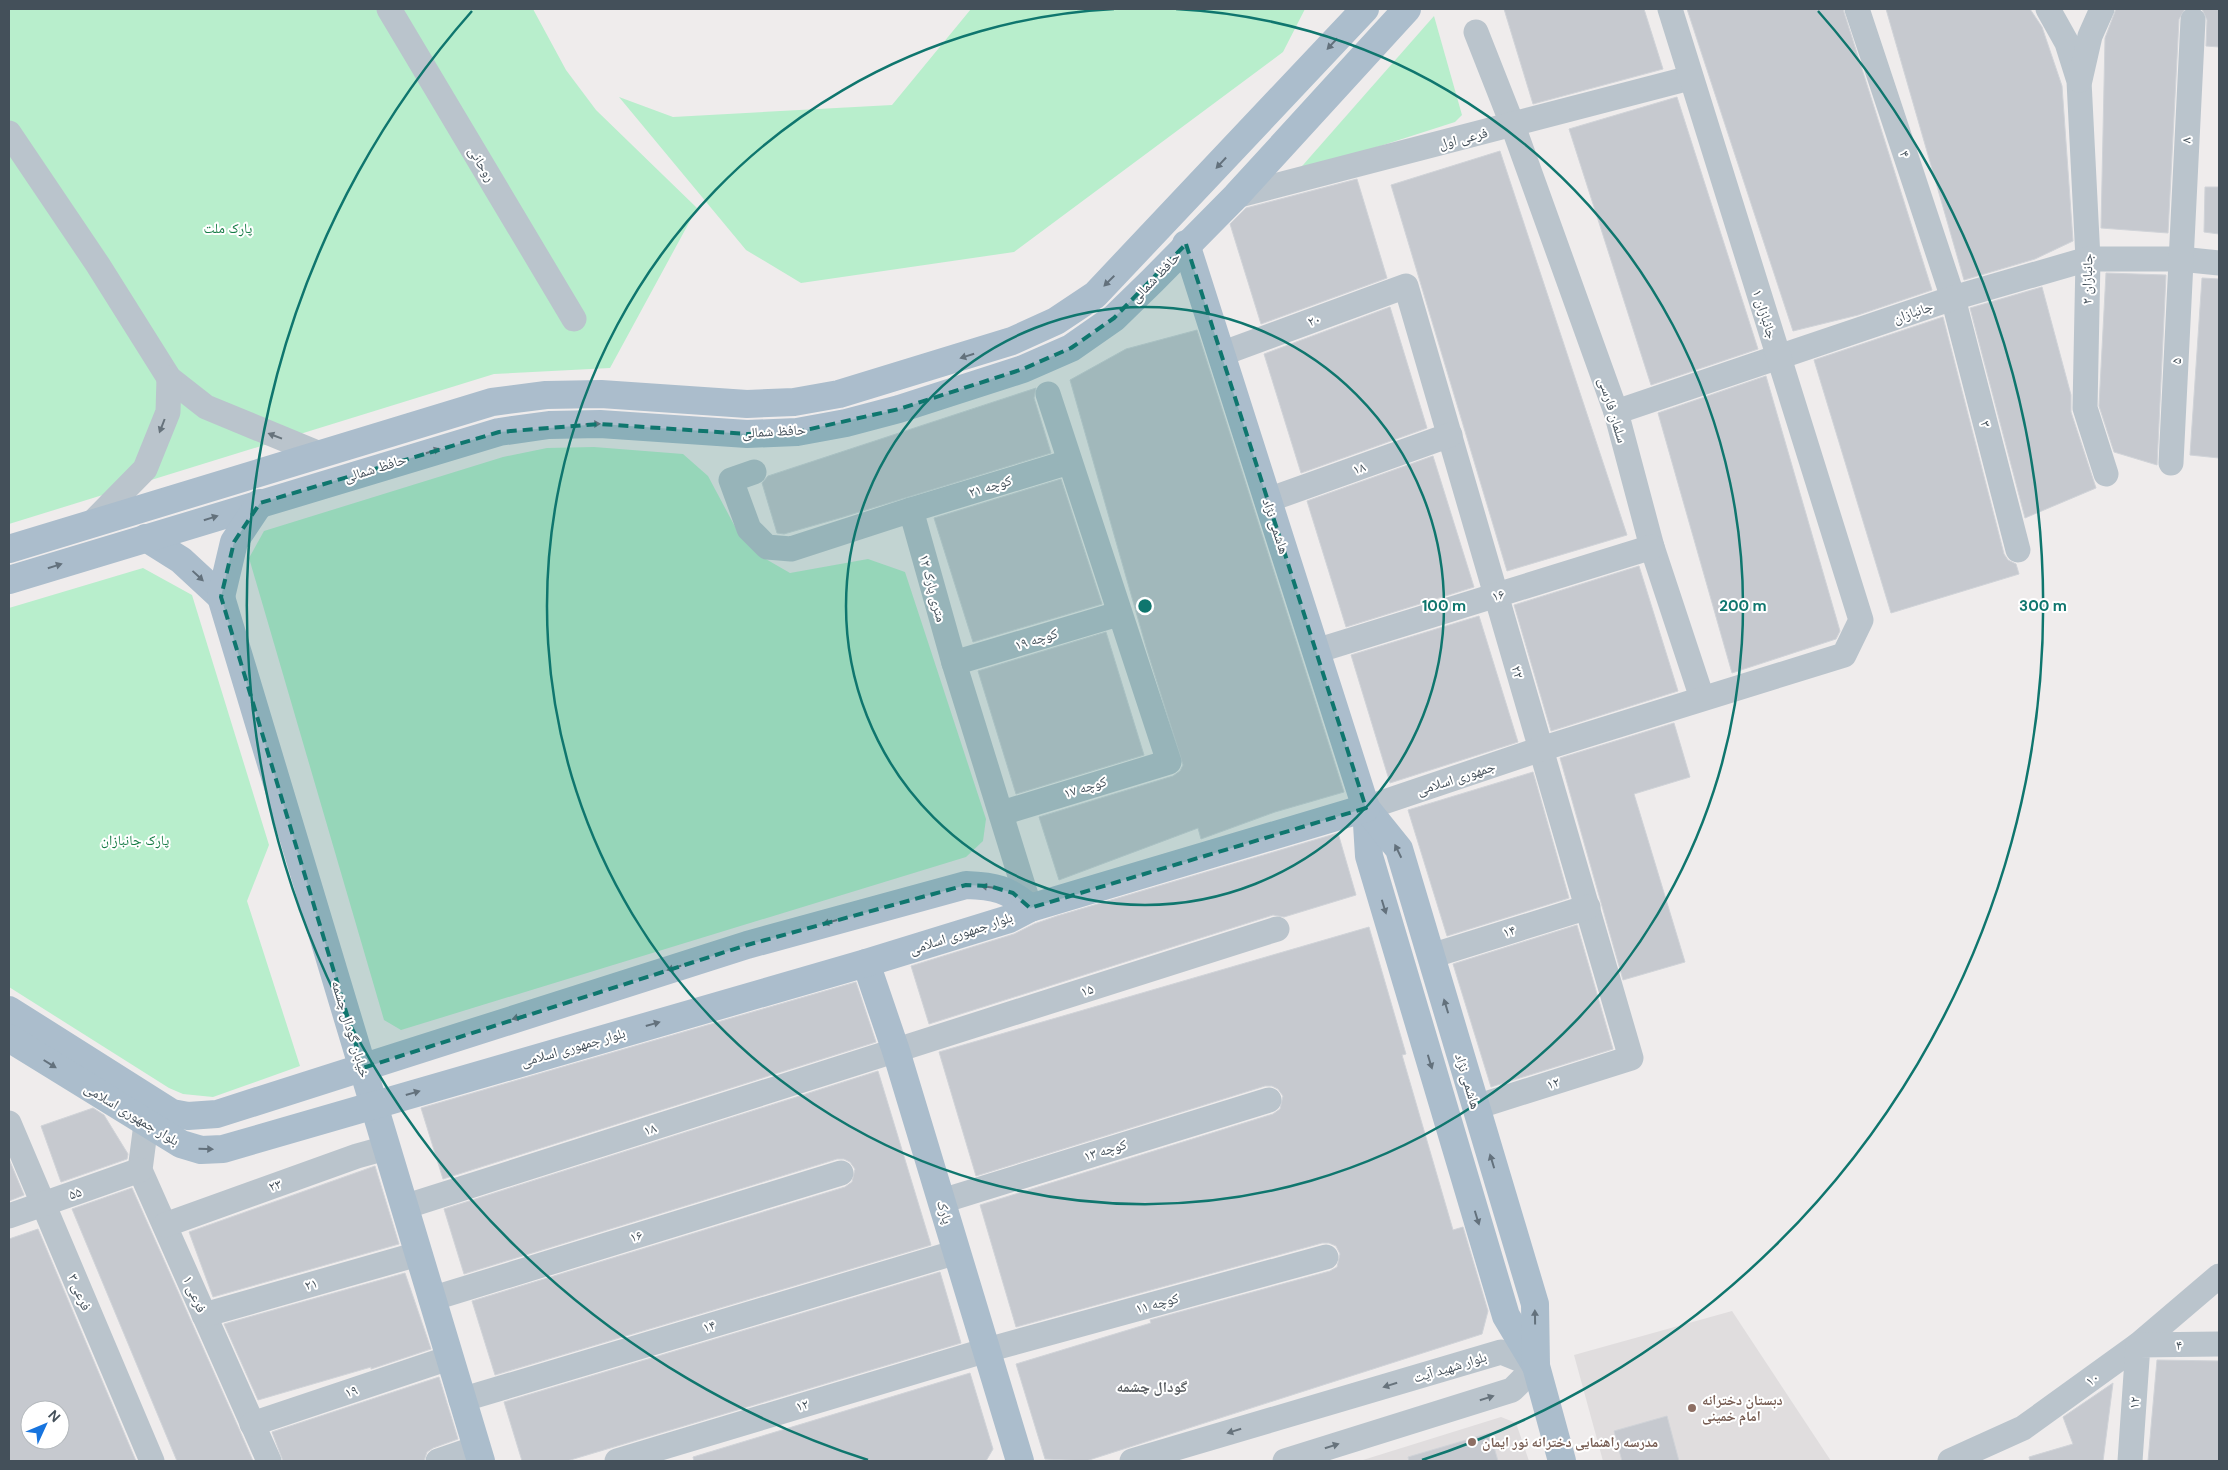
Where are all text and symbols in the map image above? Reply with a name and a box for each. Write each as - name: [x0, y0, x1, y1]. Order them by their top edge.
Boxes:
- one-way arrow: [1326, 38, 1338, 50]
- street label: فرعی اول: [1436, 123, 1490, 153]
- street label: ۸: [2177, 136, 2195, 144]
- street label: روحانی: [465, 143, 499, 185]
- street label: ۴: [1895, 148, 1915, 160]
- one-way arrow: [1215, 157, 1227, 169]
- park label: پارک ملت: [204, 219, 253, 237]
- street label: حافظ شمالی: [1126, 248, 1184, 306]
- street label: جانبازان ۲: [2078, 253, 2096, 305]
- one-way arrow: [1104, 275, 1116, 287]
- street label: جانبازان ۱: [1749, 287, 1781, 341]
- street label: جانبازان: [1891, 297, 1935, 327]
- street label: ۲۰: [1305, 309, 1323, 331]
- one-way arrow: [959, 352, 974, 360]
- street label: ۵: [2167, 358, 2185, 364]
- street label: سلمان فارسی: [1595, 375, 1631, 445]
- one-way arrow: [158, 419, 166, 434]
- street label: ۳: [1976, 419, 1996, 429]
- one-way arrow: [585, 420, 601, 428]
- street label: حافظ شمالی: [742, 420, 807, 442]
- one-way arrow: [267, 432, 282, 440]
- one-way arrow: [426, 446, 441, 454]
- street label: حافظ شمالی: [342, 450, 408, 486]
- street label: ۱۸: [1350, 457, 1368, 479]
- street label: کوچه ۲۱: [966, 471, 1014, 501]
- street label: هاشمی نژاد: [1259, 496, 1293, 556]
- one-way arrow: [203, 514, 218, 522]
- street label: ۱۲ متری پارک: [915, 552, 951, 624]
- one-way arrow: [48, 561, 63, 569]
- one-way arrow: [192, 570, 204, 582]
- street label: ۱۶: [1489, 585, 1507, 605]
- text: 100 m: [1422, 596, 1466, 616]
- text: 200 m: [1719, 596, 1767, 616]
- text: 300 m: [2019, 596, 2067, 616]
- centre of rings: [1136, 597, 1154, 615]
- street label: کوچه ۱۹: [1012, 624, 1060, 654]
- street label: ۲۲: [1508, 663, 1528, 681]
- street label: جمهوری اسلامی: [1414, 757, 1498, 799]
- street label: کوچه ۱۷: [1061, 772, 1109, 802]
- park label: پارک جانبازان: [101, 831, 169, 849]
- one-way arrow: [1394, 843, 1402, 858]
- one-way arrow: [979, 882, 995, 890]
- one-way arrow: [1380, 899, 1388, 914]
- street label: بلوار جمهوری اسلامی: [907, 908, 1015, 958]
- one-way arrow: [823, 919, 838, 927]
- street label: ۱۴: [1500, 921, 1518, 941]
- one-way arrow: [667, 965, 682, 972]
- street label: خیابان گودال چشمه: [328, 978, 374, 1080]
- street label: ۱۵: [1078, 979, 1096, 1001]
- one-way arrow: [1441, 998, 1449, 1013]
- one-way arrow: [512, 1014, 527, 1021]
- one-way arrow: [646, 1020, 661, 1028]
- street label: بلوار جمهوری اسلامی: [519, 1023, 627, 1070]
- street label: هاشمی نژاد: [1451, 1051, 1485, 1111]
- one-way arrow: [1427, 1055, 1435, 1070]
- one-way arrow: [43, 1059, 57, 1068]
- street label: ۱۲: [1544, 1072, 1562, 1094]
- street label: بلوار جمهوری اسلامی: [81, 1079, 183, 1150]
- one-way arrow: [406, 1089, 421, 1097]
- street label: ۱۸: [641, 1118, 659, 1140]
- street label: کوچه ۱۳: [1081, 1135, 1129, 1165]
- one-way arrow: [199, 1146, 215, 1154]
- one-way arrow: [1488, 1154, 1496, 1169]
- street label: ۲۳: [266, 1174, 284, 1196]
- street label: ۵۵: [66, 1182, 84, 1204]
- street label: پارک: [933, 1198, 957, 1226]
- one-way arrow: [1473, 1211, 1481, 1226]
- street label: ۱۶: [627, 1226, 645, 1246]
- street label: فرعی ۳: [64, 1271, 96, 1313]
- street label: فرعی ۱: [179, 1273, 211, 1315]
- street label: ۲۱: [302, 1274, 320, 1294]
- street label: کوچه ۱۱: [1133, 1289, 1181, 1317]
- one-way arrow: [1531, 1309, 1539, 1325]
- street label: ۱۴: [700, 1316, 718, 1336]
- street label: ۴: [2176, 1336, 2182, 1354]
- street label: بلوار شهید آیت: [1411, 1347, 1489, 1387]
- street label: ۱۰: [2082, 1368, 2102, 1390]
- district label: گودال چشمه: [1117, 1377, 1188, 1397]
- street label: ۱۹: [342, 1380, 360, 1402]
- one-way arrow: [1382, 1381, 1397, 1389]
- place label: دبستان دخترانه امام خمینی: [1702, 1391, 1783, 1426]
- one-way arrow: [1479, 1394, 1494, 1402]
- street label: ۱۲: [793, 1395, 811, 1415]
- street label: ۱۲: [2125, 1396, 2143, 1410]
- north arrow: [20, 1400, 70, 1450]
- marker: دبستان دخترانه امام خمینی: [1686, 1402, 1698, 1414]
- text: N: [44, 1406, 64, 1426]
- one-way arrow: [1226, 1427, 1241, 1435]
- place label: مدرسه راهنمایی دخترانه نور ایمان: [1482, 1433, 1658, 1451]
- marker: مدرسه راهنمایی دخترانه نور ایمان: [1466, 1436, 1478, 1448]
- one-way arrow: [1324, 1442, 1339, 1450]

